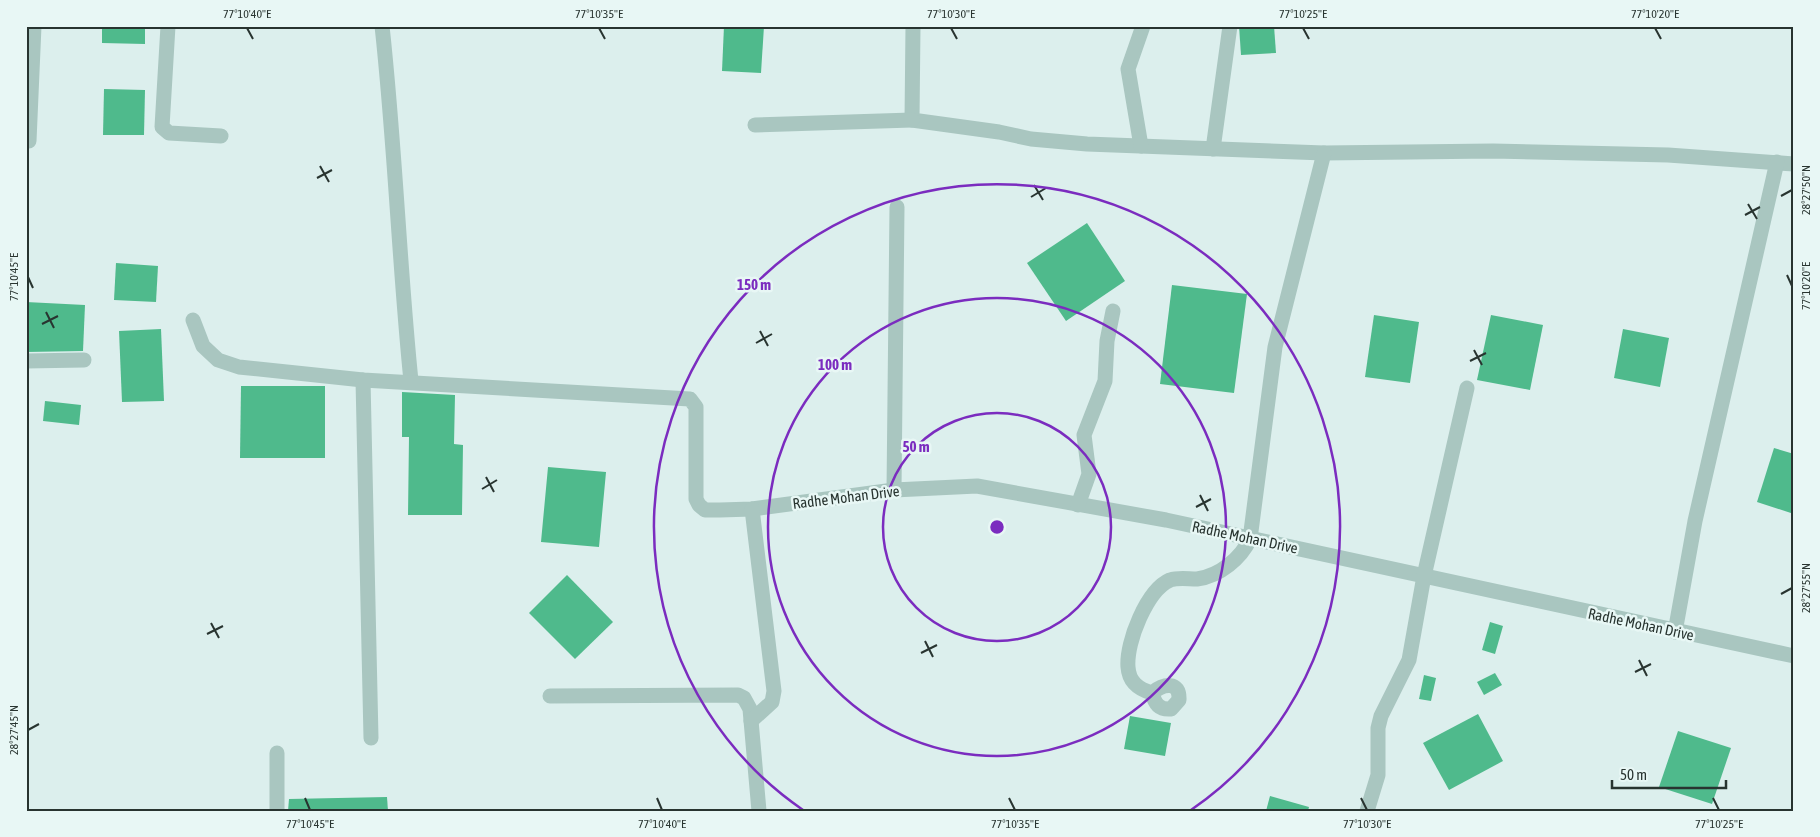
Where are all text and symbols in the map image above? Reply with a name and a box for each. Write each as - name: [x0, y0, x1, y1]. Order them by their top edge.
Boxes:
- text: 77°10'40"E: [223, 7, 271, 21]
- text: 77°10'35"E: [575, 7, 623, 21]
- text: 77°10'30"E: [927, 7, 975, 21]
- text: 77°10'25"E: [1279, 7, 1327, 21]
- text: 77°10'20"E: [1631, 7, 1679, 21]
- text: 28°27'50"N: [1799, 165, 1813, 215]
- text: 77°10'45"E: [7, 253, 21, 301]
- text: 77°10'20"E: [1799, 262, 1813, 310]
- text: 150 m: [737, 276, 771, 293]
- text: 100 m: [818, 356, 852, 373]
- text: 50 m: [903, 438, 930, 455]
- street label: Radhe Mohan Drive: [792, 482, 901, 512]
- centre of rings: [988, 518, 1006, 536]
- street label: Radhe Mohan Drive: [1191, 518, 1300, 557]
- text: 28°27'55"N: [1799, 563, 1813, 613]
- street label: Radhe Mohan Drive: [1587, 605, 1696, 644]
- text: 28°27'45"N: [7, 705, 21, 755]
- scale bar: [1612, 757, 1726, 789]
- text: 50 m: [1620, 766, 1647, 783]
- text: 77°10'45"E: [286, 817, 334, 831]
- text: 77°10'40"E: [638, 817, 686, 831]
- text: 77°10'35"E: [991, 817, 1039, 831]
- text: 77°10'30"E: [1343, 817, 1391, 831]
- text: 77°10'25"E: [1695, 817, 1743, 831]

